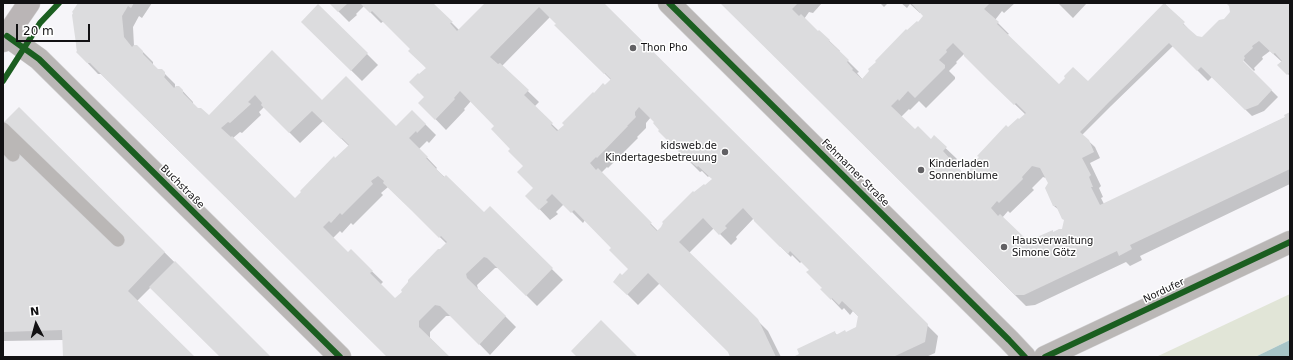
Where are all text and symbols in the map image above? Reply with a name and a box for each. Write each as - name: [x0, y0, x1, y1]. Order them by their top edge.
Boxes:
- scale bar: [18, 16, 92, 42]
- text: 20 m: [23, 24, 54, 38]
- place label: Thon Pho: [641, 42, 688, 54]
- marker: Thon Pho: [628, 43, 638, 53]
- street label: Fehmarner Straße: [819, 137, 891, 209]
- place label: kidsweb.de Kindertagesbetreuung: [605, 140, 717, 164]
- marker: kidsweb.de Kindertagesbetreuung: [720, 147, 730, 157]
- place label: Kinderladen Sonnenblume: [929, 158, 998, 182]
- street label: Buchstraße: [158, 163, 206, 211]
- marker: Kinderladen Sonnenblume: [916, 165, 926, 175]
- place label: Hausverwaltung Simone Götz: [1012, 235, 1093, 258]
- marker: Hausverwaltung Simone Götz: [999, 242, 1009, 252]
- street label: Nordufer: [1142, 276, 1186, 306]
- north arrow: [16, 304, 56, 344]
- text: N: [29, 305, 40, 319]

